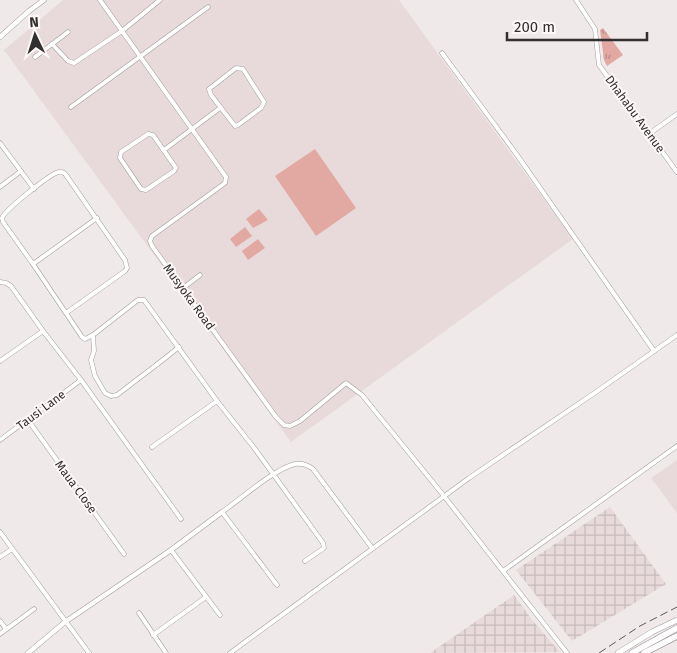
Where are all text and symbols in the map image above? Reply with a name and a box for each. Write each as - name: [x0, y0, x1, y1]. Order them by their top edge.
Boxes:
- north arrow: [10, 10, 60, 60]
- scale bar: [507, 10, 647, 42]
- text: N: [29, 14, 39, 31]
- text: 200 m: [514, 18, 555, 36]
- street label: Dhahabu Avenue: [602, 73, 668, 155]
- street label: Musyoka Road: [160, 261, 218, 333]
- street label: Tausi Lane: [14, 387, 68, 433]
- street label: Maua Close: [52, 458, 100, 516]

